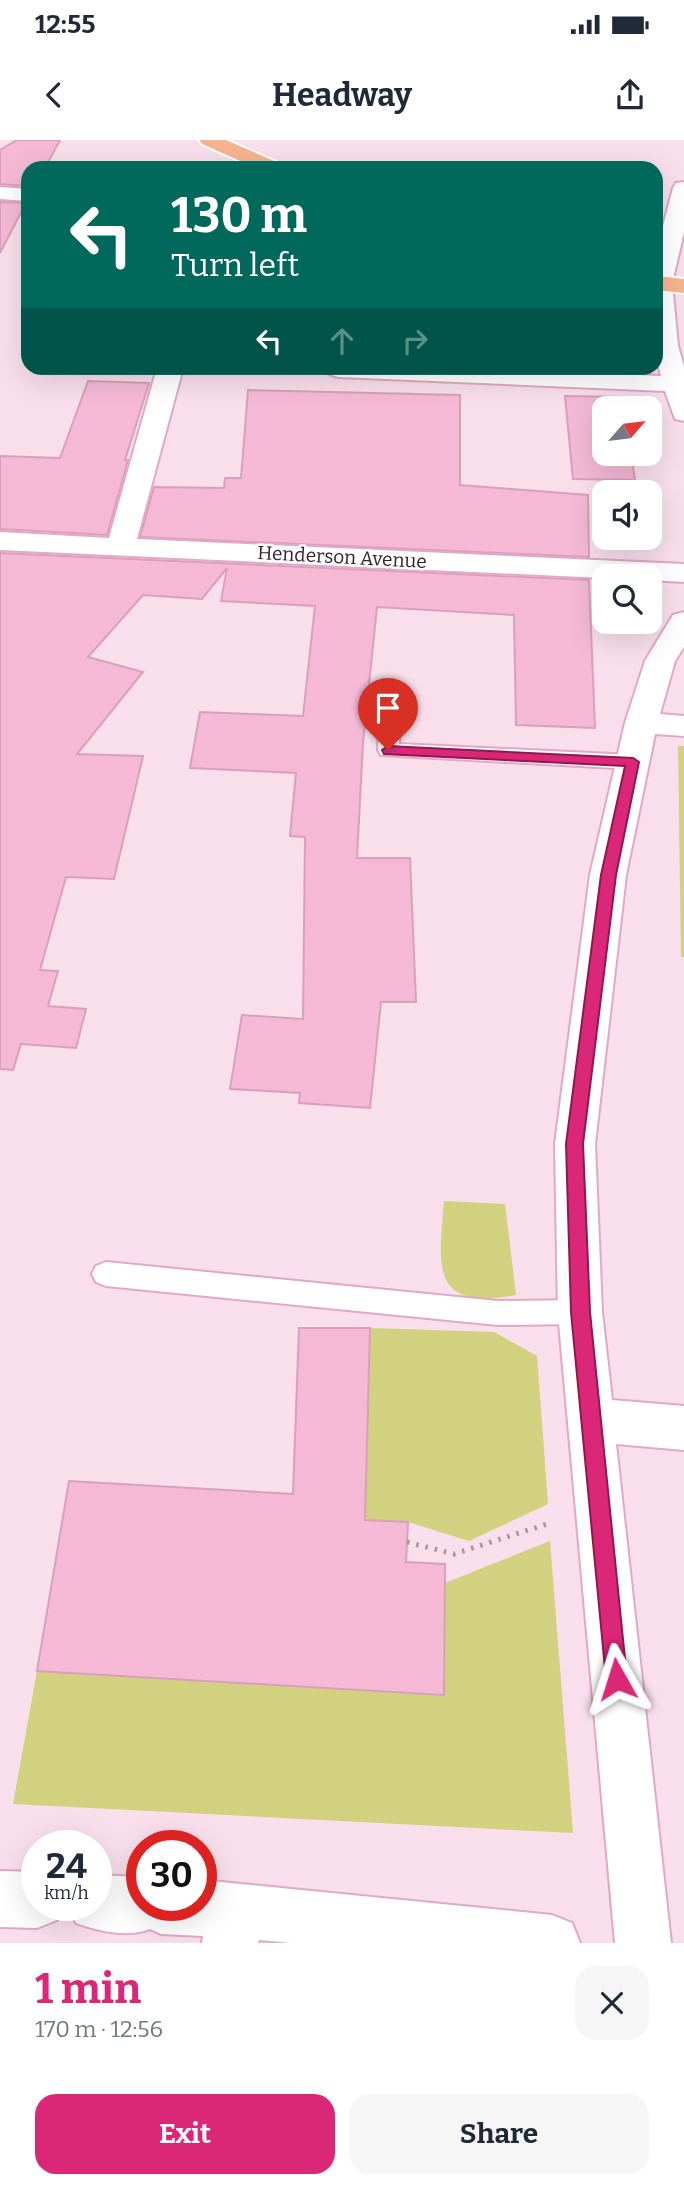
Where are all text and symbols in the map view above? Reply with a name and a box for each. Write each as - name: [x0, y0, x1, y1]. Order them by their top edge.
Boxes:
- text: 12:55: [35, 9, 95, 40]
- icon: back: [35, 76, 73, 114]
- text: Headway: [272, 76, 412, 114]
- icon: share: [611, 76, 649, 114]
- text: 130 m: [171, 186, 307, 245]
- icon: left: [56, 189, 147, 280]
- text: Turn left: [171, 246, 299, 284]
- icon: left: [250, 322, 288, 360]
- icon: ahead: [323, 322, 361, 360]
- icon: right: [396, 322, 434, 360]
- north arrow: [592, 396, 662, 466]
- map controls: [592, 396, 662, 634]
- button: sound: [592, 480, 662, 550]
- street label: Henderson Avenue: [257, 541, 427, 573]
- button: search: [592, 564, 662, 634]
- pin: [358, 678, 418, 750]
- icon: arrive: [369, 689, 407, 727]
- position arrow: [580, 1642, 654, 1716]
- speed limit sign: 30: [126, 1830, 217, 1921]
- text: 24: [46, 1845, 87, 1887]
- text: km/h: [44, 1882, 89, 1904]
- text: 1 min: [35, 1964, 141, 2014]
- button: close: [575, 1966, 649, 2040]
- text: 170 m · 12:56: [35, 2015, 163, 2043]
- button: Exit: [35, 2094, 335, 2174]
- button: Share: [349, 2094, 649, 2174]

